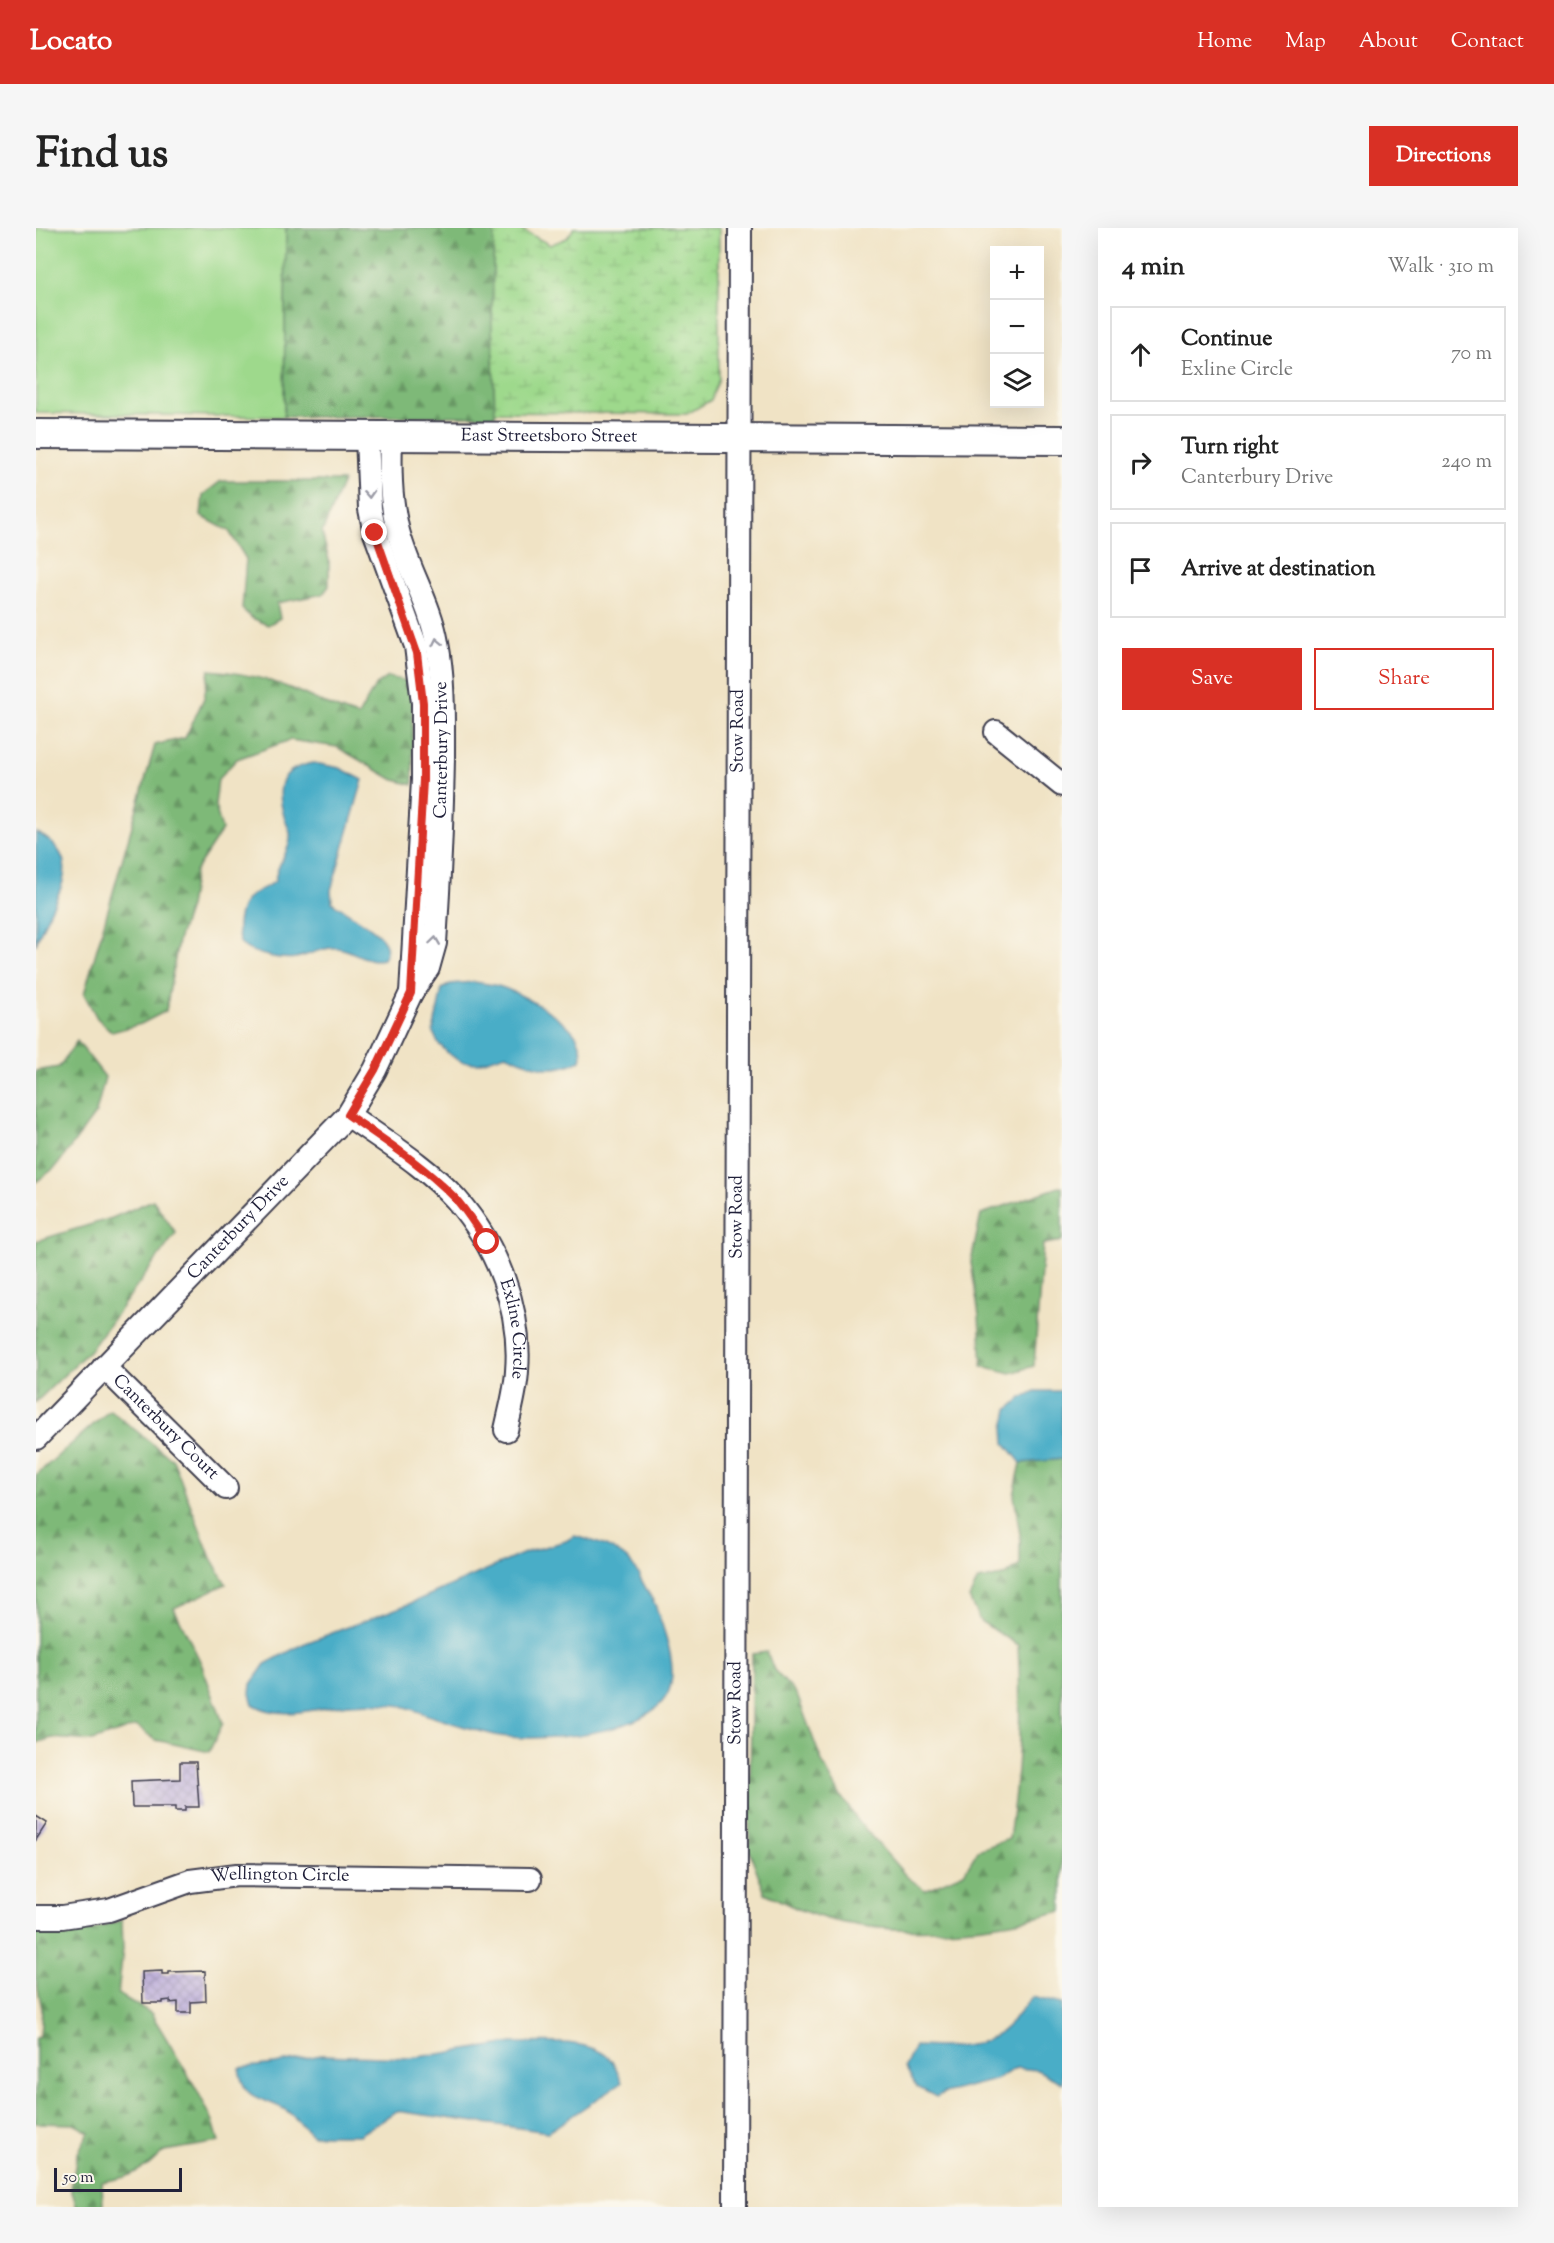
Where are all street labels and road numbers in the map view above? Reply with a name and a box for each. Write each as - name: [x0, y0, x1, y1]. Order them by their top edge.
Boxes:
- street label: East Streetsboro Street: [461, 423, 637, 451]
- street label: Canterbury Drive: [428, 681, 456, 819]
- street label: Stow Road: [726, 689, 752, 773]
- street label: Canterbury Drive: [182, 1170, 296, 1286]
- street label: Stow Road: [724, 1175, 751, 1259]
- street label: Exline Circle: [492, 1276, 531, 1380]
- street label: Canterbury Court: [106, 1369, 224, 1486]
- street label: Stow Road: [723, 1661, 749, 1745]
- street label: Wellington Circle: [209, 1862, 350, 1891]

